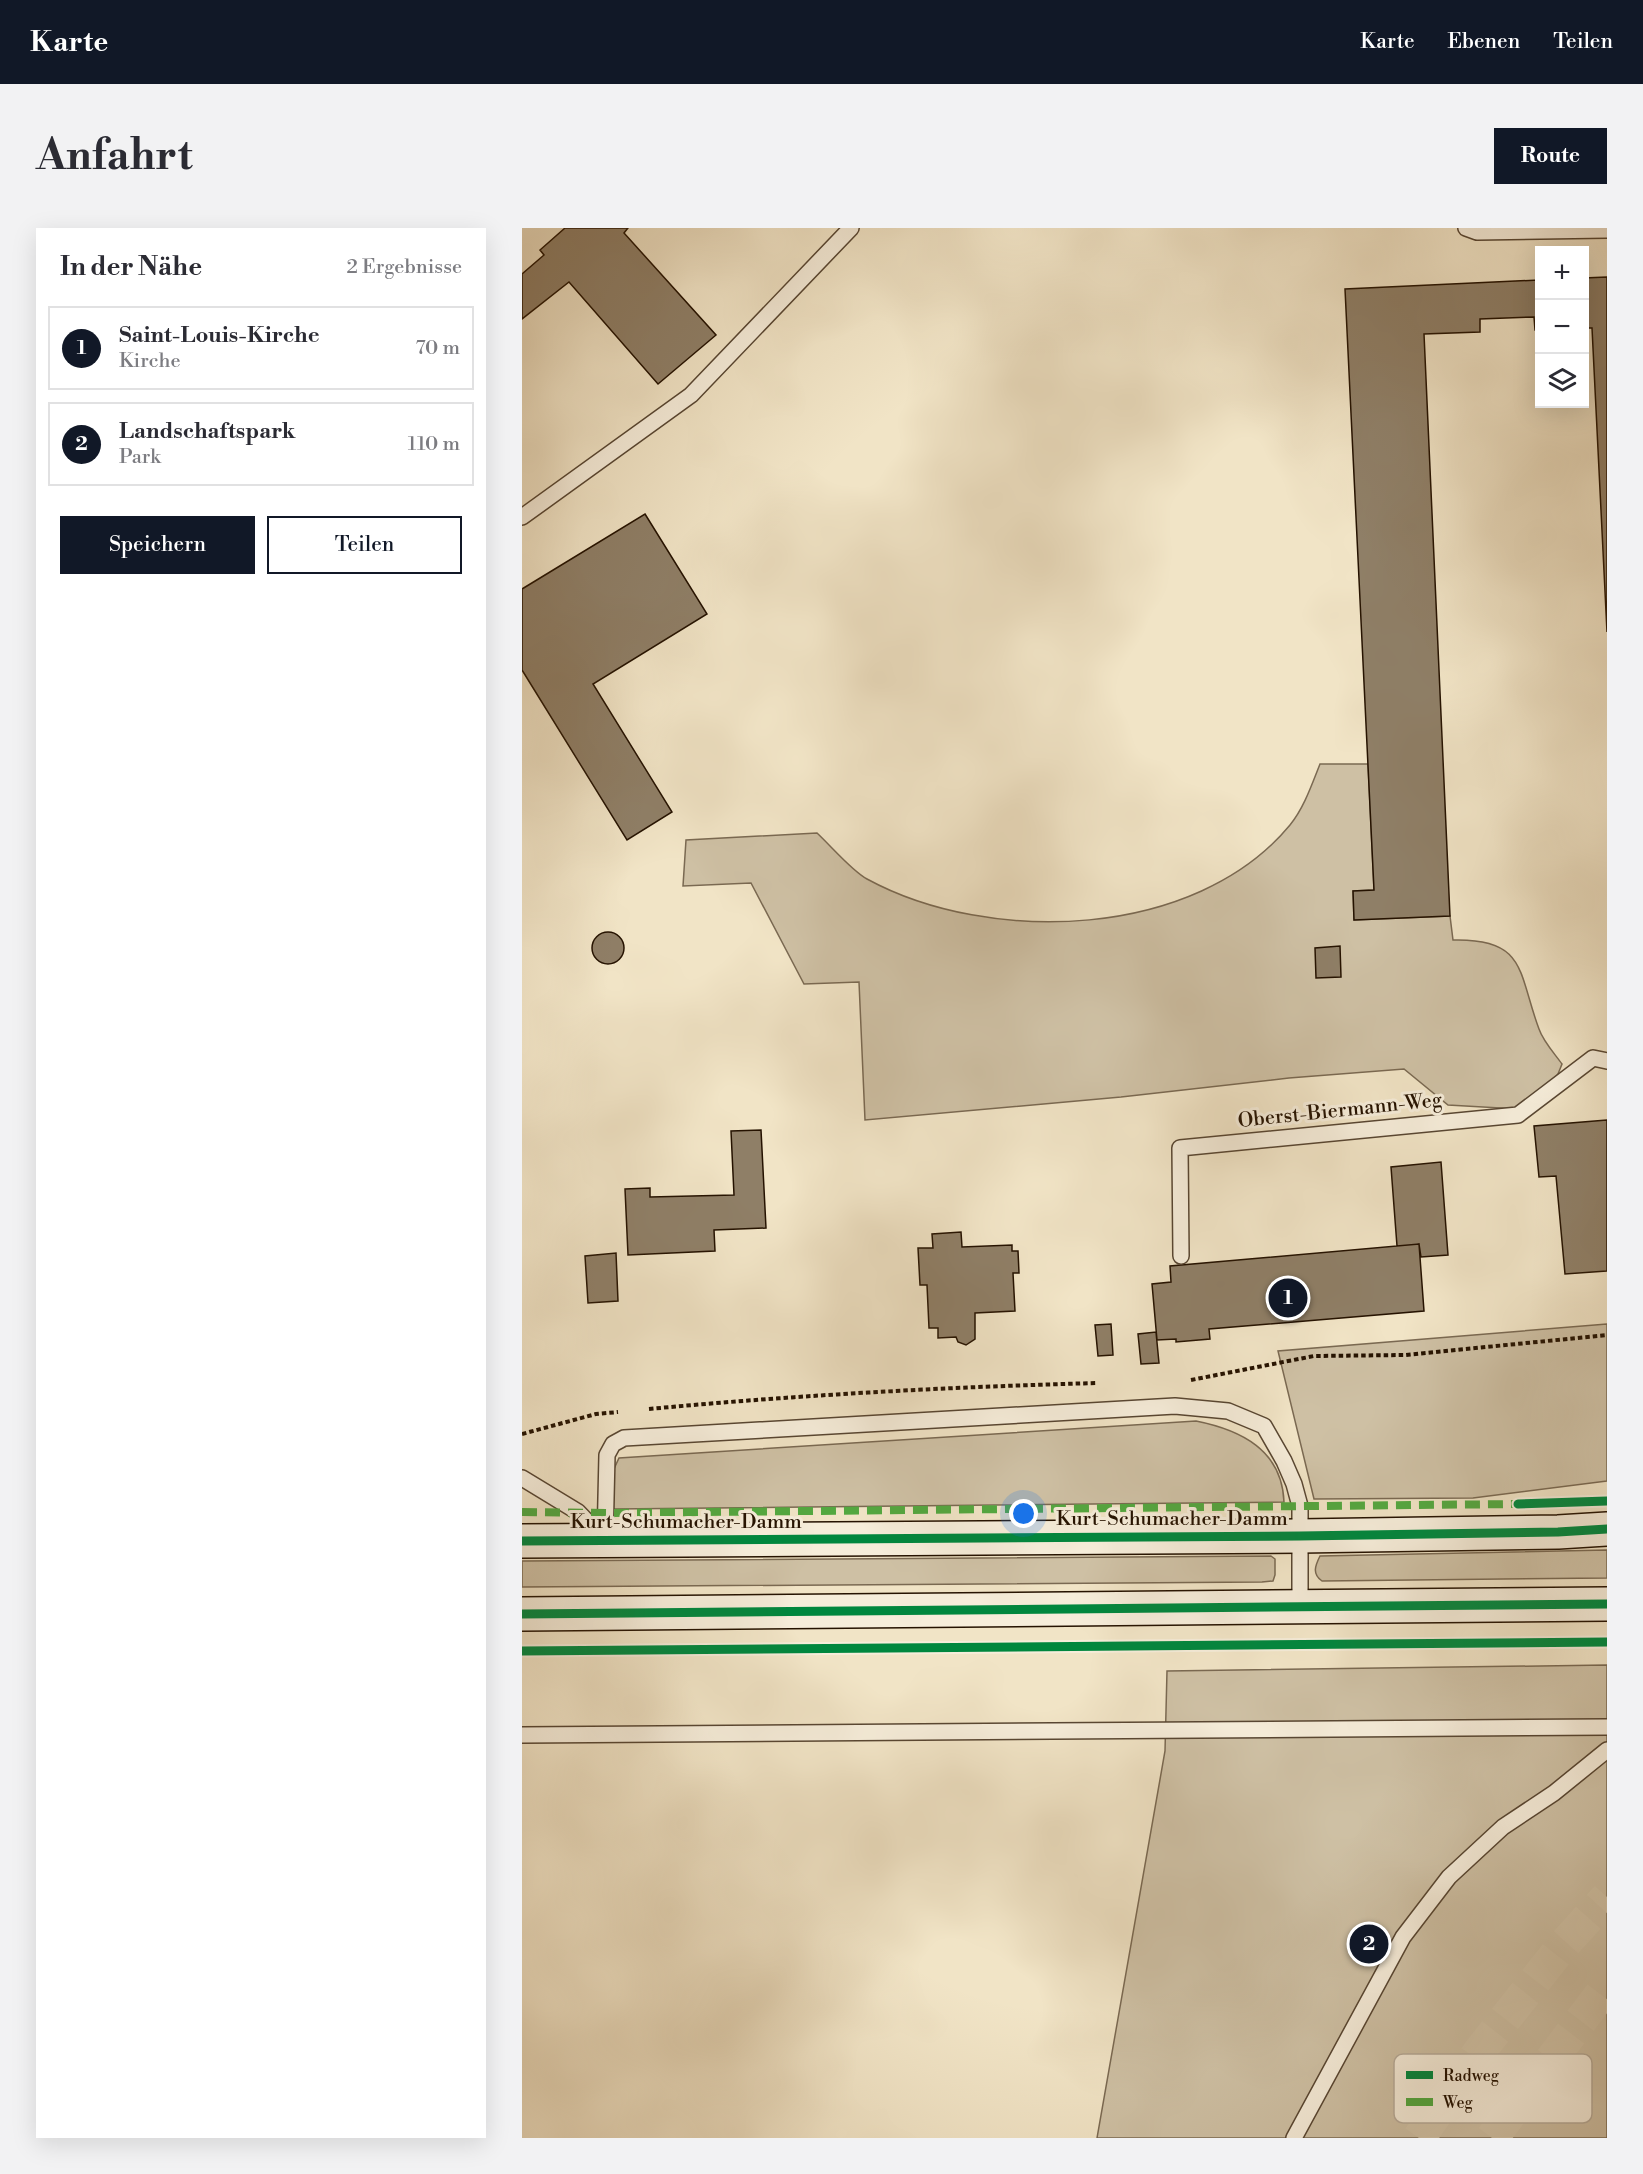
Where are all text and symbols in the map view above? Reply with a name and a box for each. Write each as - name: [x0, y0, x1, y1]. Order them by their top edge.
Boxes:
- text: Karte: [30, 25, 108, 60]
- text: Karte: [1360, 29, 1415, 55]
- text: Ebenen: [1448, 29, 1520, 55]
- text: Teilen: [1553, 29, 1613, 55]
- button: Route: [1494, 128, 1607, 184]
- text: Anfahrt: [36, 130, 193, 183]
- map controls: [1535, 246, 1589, 408]
- button: +: [1535, 246, 1589, 300]
- text: In der Nähe: [60, 251, 202, 283]
- text: 2 Ergebnisse: [346, 255, 462, 280]
- button: −: [1535, 300, 1589, 354]
- text: Saint-Louis-Kirche: [119, 322, 320, 349]
- text: 1: [77, 336, 86, 361]
- text: 70 m: [416, 336, 460, 361]
- text: Kirche: [119, 349, 181, 374]
- button: layers: [1535, 354, 1589, 408]
- text: Landschaftspark: [119, 418, 295, 445]
- text: 2: [75, 432, 88, 457]
- text: 110 m: [408, 432, 460, 457]
- text: Park: [119, 445, 161, 470]
- button: Speichern: [60, 516, 255, 574]
- button: Teilen: [267, 516, 462, 574]
- street label: Oberst-Biermann-Weg: [1237, 1088, 1444, 1134]
- pin: 1: [1268, 1276, 1308, 1320]
- your location: [1009, 1499, 1038, 1528]
- street label: Kurt-Schumacher-Damm: [1056, 1507, 1288, 1532]
- street label: Kurt-Schumacher-Damm: [570, 1510, 802, 1535]
- pin: 2: [1350, 1922, 1388, 1966]
- legend: [1394, 2054, 1592, 2123]
- text: Radweg: [1443, 2066, 1500, 2086]
- text: Weg: [1442, 2093, 1474, 2113]

